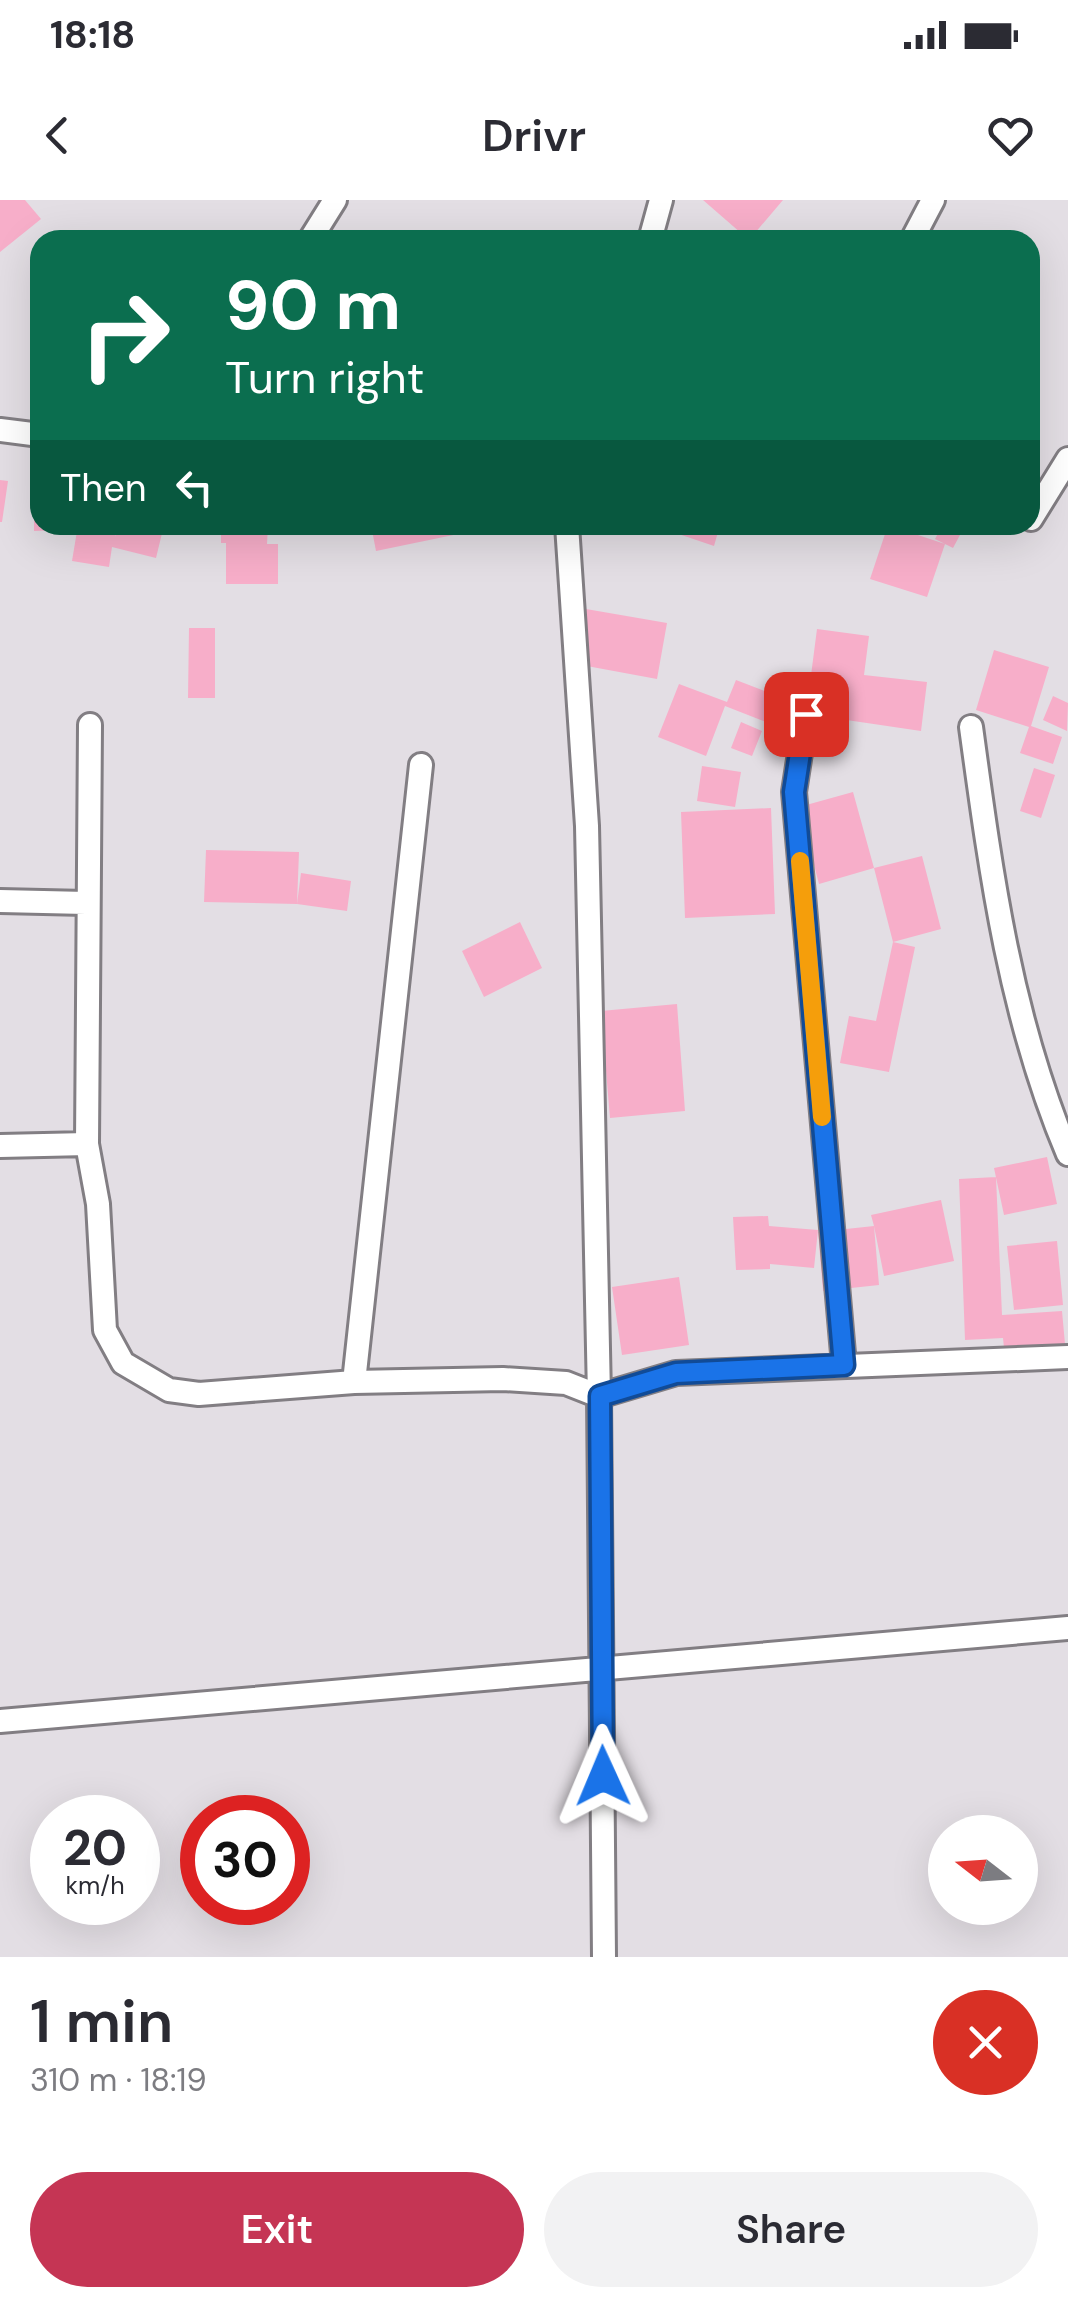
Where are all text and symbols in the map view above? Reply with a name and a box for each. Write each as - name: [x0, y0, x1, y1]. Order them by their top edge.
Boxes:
- text: 18:18: [50, 10, 135, 60]
- text: Drivr: [482, 106, 586, 165]
- icon: back: [30, 108, 85, 163]
- icon: heart: [983, 108, 1038, 163]
- text: 90 m: [225, 260, 401, 351]
- icon: right: [60, 270, 190, 400]
- text: Turn right: [225, 348, 424, 407]
- icon: left: [167, 460, 222, 515]
- text: Then: [60, 463, 147, 513]
- pin: [764, 672, 849, 757]
- icon: arrive: [779, 687, 834, 742]
- position arrow: [551, 1724, 655, 1828]
- speed limit sign: 30: [180, 1795, 310, 1925]
- text: 20: [63, 1815, 127, 1881]
- north arrow: [928, 1815, 1038, 1925]
- map controls: [928, 1815, 1038, 1925]
- text: km/h: [65, 1869, 125, 1902]
- text: 1 min: [30, 1982, 173, 2061]
- button: close: [933, 1990, 1038, 2095]
- text: 310 m · 18:19: [30, 2059, 207, 2101]
- button: Exit: [30, 2172, 524, 2287]
- button: Share: [544, 2172, 1038, 2287]

